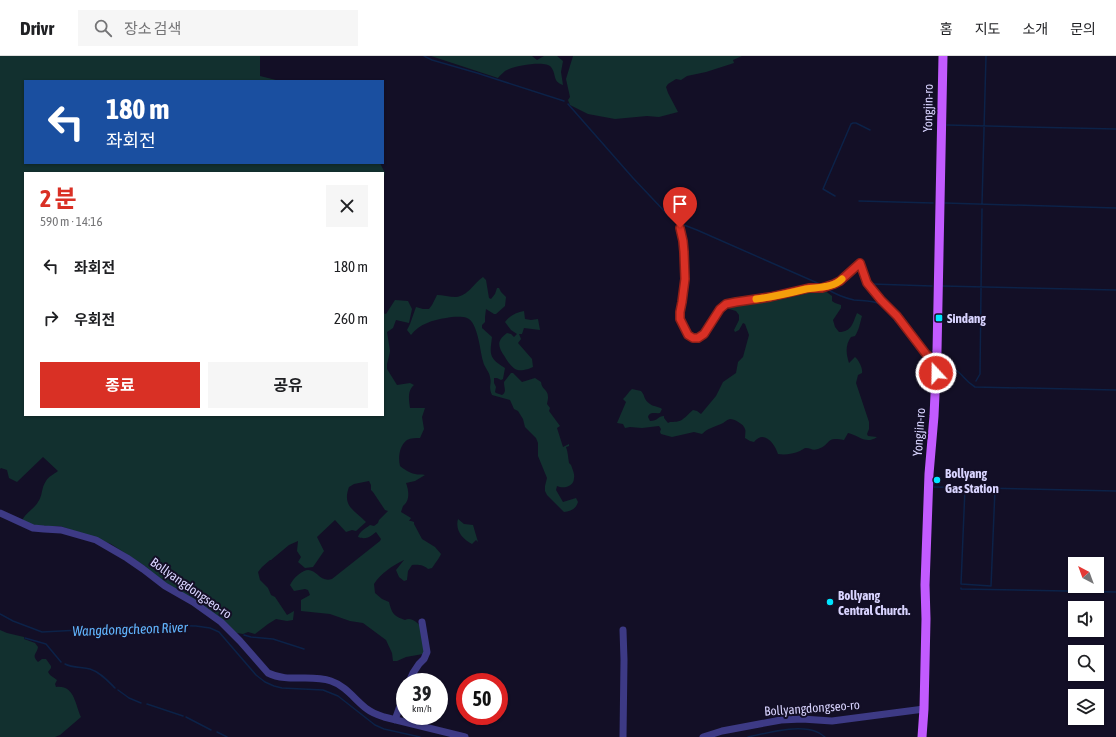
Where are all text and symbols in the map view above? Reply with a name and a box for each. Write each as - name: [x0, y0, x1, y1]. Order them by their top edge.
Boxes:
- search box: [78, 10, 358, 46]
- text: Drivr: [20, 17, 54, 39]
- icon: search: [92, 17, 114, 39]
- text: 장소 검색: [124, 20, 181, 37]
- text: 홈: [940, 21, 953, 37]
- text: 지도: [975, 21, 1000, 37]
- text: 소개: [1022, 21, 1048, 37]
- text: 문의: [1070, 21, 1096, 37]
- street label: Yongjin-ro: [920, 84, 936, 132]
- text: 180 m: [106, 93, 169, 125]
- icon: left: [40, 96, 92, 148]
- text: 좌회전: [106, 130, 156, 151]
- text: 2 분: [40, 185, 77, 212]
- button: close: [326, 185, 368, 227]
- pin: [663, 187, 697, 228]
- icon: arrive: [669, 193, 691, 215]
- text: 590 m · 14:16: [40, 214, 103, 229]
- icon: left: [40, 255, 62, 277]
- text: 180 m: [334, 258, 368, 275]
- text: 좌회전: [74, 259, 115, 276]
- icon: right: [40, 307, 62, 329]
- text: 260 m: [334, 310, 368, 327]
- text: 우회전: [74, 311, 115, 328]
- place label: Sindang: [947, 311, 986, 326]
- marker: Sindang: [934, 313, 944, 323]
- position arrow: [915, 352, 957, 394]
- button: 종료: [40, 362, 200, 408]
- button: 공유: [208, 362, 368, 408]
- street label: Yongjin-ro: [910, 407, 928, 457]
- place label: Bollyang Gas Station: [945, 466, 999, 496]
- marker: Bollyang Gas Station: [932, 475, 942, 485]
- street label: Bollyangdongseo-ro: [147, 554, 235, 622]
- north arrow: [1068, 557, 1104, 593]
- map controls: [1068, 557, 1104, 725]
- place label: Bollyang Central Church.: [838, 588, 911, 618]
- marker: Bollyang Central Church.: [825, 597, 835, 607]
- button: sound: [1068, 601, 1104, 637]
- water label: Wangdongcheon River: [72, 619, 189, 639]
- button: search: [1068, 645, 1104, 681]
- speed limit sign: 50: [456, 673, 508, 725]
- text: 39: [413, 682, 431, 705]
- button: layers: [1068, 689, 1104, 725]
- street label: Bollyangdongseo-ro: [764, 697, 860, 719]
- text: km/h: [412, 703, 432, 714]

